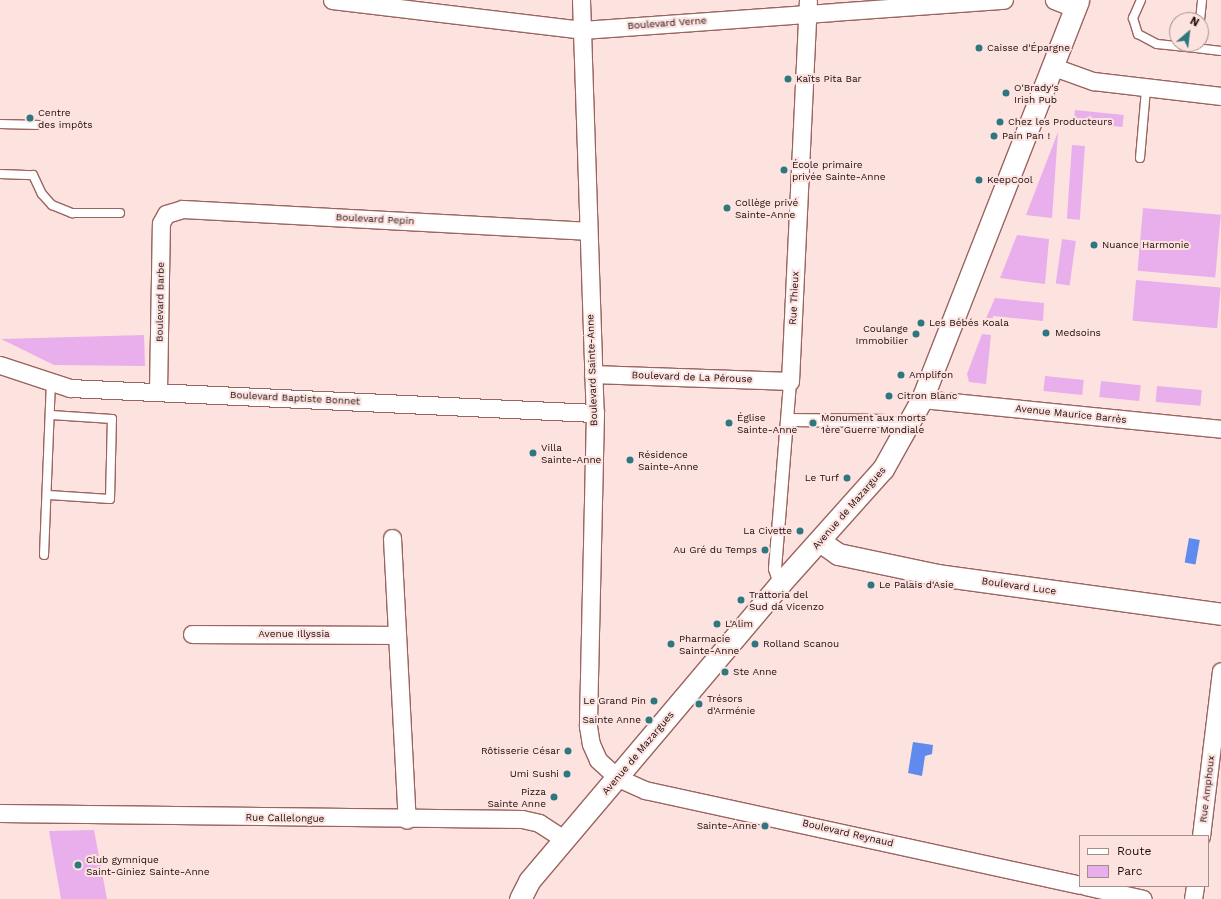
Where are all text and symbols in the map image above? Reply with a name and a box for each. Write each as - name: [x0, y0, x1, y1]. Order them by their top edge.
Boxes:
- north arrow: [1169, 12, 1209, 52]
- street label: Boulevard Verne: [627, 14, 707, 32]
- text: N: [1188, 14, 1201, 29]
- place label: Caisse d'Épargne: [987, 42, 1070, 54]
- marker: Caisse d'Épargne: [974, 43, 984, 53]
- place label: Kaïts Pita Bar: [796, 73, 862, 85]
- marker: Kaïts Pita Bar: [783, 74, 793, 84]
- place label: O'Brady's Irish Pub: [1014, 81, 1059, 104]
- marker: O'Brady's Irish Pub: [1001, 88, 1011, 98]
- place label: Centre des impôts: [38, 106, 93, 130]
- marker: Centre des impôts: [25, 113, 35, 123]
- place label: Chez les Producteurs: [1008, 116, 1112, 128]
- marker: Chez les Producteurs: [995, 117, 1005, 127]
- place label: Pain Pan !: [1002, 130, 1050, 142]
- marker: Pain Pan !: [989, 131, 999, 141]
- place label: École primaire privée Sainte-Anne: [792, 158, 886, 182]
- marker: École primaire privée Sainte-Anne: [779, 165, 789, 175]
- place label: KeepCool: [987, 174, 1033, 186]
- marker: KeepCool: [974, 175, 984, 185]
- place label: Collège privé Sainte-Anne: [735, 196, 798, 220]
- marker: Collège privé Sainte-Anne: [722, 203, 732, 213]
- street label: Boulevard Pepin: [335, 211, 415, 227]
- place label: Nuance Harmonie: [1102, 239, 1189, 251]
- marker: Nuance Harmonie: [1089, 240, 1099, 250]
- street label: Boulevard Barbe: [153, 262, 167, 342]
- street label: Rue Thieux: [787, 271, 801, 325]
- street label: Boulevard Sainte-Anne: [584, 314, 600, 426]
- place label: Les Bébés Koala: [929, 317, 1009, 329]
- marker: Les Bébés Koala: [916, 318, 926, 328]
- place label: Coulange Immobilier: [856, 322, 908, 346]
- marker: Medsoins: [1040, 327, 1052, 339]
- place label: Medsoins: [1055, 327, 1101, 339]
- marker: Coulange Immobilier: [911, 329, 921, 339]
- street label: Boulevard de La Pérouse: [631, 369, 753, 385]
- place label: Amplifon: [909, 369, 953, 381]
- marker: Amplifon: [896, 370, 906, 380]
- street label: Boulevard Baptiste Bonnet: [230, 389, 360, 407]
- place label: Citron Blanc: [897, 390, 957, 402]
- marker: Citron Blanc: [884, 391, 894, 401]
- street label: Avenue Maurice Barrès: [1015, 402, 1127, 426]
- place label: Église Sainte-Anne: [737, 411, 797, 434]
- place label: Monument aux morts 1ère Guerre Mondiale: [821, 411, 926, 434]
- marker: Église Sainte-Anne: [724, 418, 734, 428]
- marker: Monument aux morts 1ère Guerre Mondiale: [808, 418, 818, 428]
- place label: Villa Sainte-Anne: [541, 441, 601, 464]
- marker: Villa Sainte-Anne: [528, 448, 538, 458]
- place label: Résidence Sainte-Anne: [638, 448, 698, 472]
- marker: Résidence Sainte-Anne: [625, 455, 635, 465]
- street label: Avenue de Mazargues: [810, 464, 888, 552]
- place label: Le Turf: [804, 472, 839, 484]
- marker: Le Turf: [842, 473, 852, 483]
- place label: La Civette: [743, 525, 792, 537]
- marker: La Civette: [795, 526, 805, 536]
- place label: Au Gré du Temps: [673, 544, 757, 556]
- marker: Au Gré du Temps: [760, 545, 770, 555]
- street label: Boulevard Luce: [981, 575, 1057, 597]
- place label: Le Palais d'Asie: [879, 579, 954, 591]
- marker: Le Palais d'Asie: [866, 580, 876, 590]
- place label: Trattoria del Sud da Vicenzo: [749, 588, 825, 612]
- marker: Trattoria del Sud da Vicenzo: [736, 595, 746, 605]
- place label: L'Alim: [725, 618, 753, 630]
- marker: L'Alim: [712, 619, 722, 629]
- street label: Avenue Illyssia: [258, 628, 330, 640]
- place label: Pharmacie Sainte-Anne: [679, 632, 739, 656]
- place label: Rolland Scanou: [763, 638, 839, 650]
- marker: Pharmacie Sainte-Anne: [666, 639, 676, 649]
- marker: Rolland Scanou: [750, 639, 760, 649]
- place label: Ste Anne: [733, 666, 778, 678]
- marker: Ste Anne: [720, 667, 730, 677]
- place label: Trésors d'Arménie: [707, 692, 755, 716]
- place label: Le Grand Pin: [583, 695, 646, 707]
- marker: Le Grand Pin: [649, 696, 659, 706]
- marker: Trésors d'Arménie: [694, 699, 704, 709]
- street label: Avenue de Mazargues: [599, 709, 677, 797]
- place label: Sainte Anne: [582, 714, 641, 726]
- marker: Sainte Anne: [644, 715, 654, 725]
- place label: Rôtisserie César: [481, 745, 560, 757]
- marker: Rôtisserie César: [563, 746, 573, 756]
- street label: Rue Amphoux: [1197, 755, 1217, 823]
- place label: Umi Sushi: [510, 768, 559, 780]
- marker: Umi Sushi: [562, 769, 572, 779]
- place label: Pizza Sainte Anne: [487, 785, 546, 808]
- marker: Pizza Sainte Anne: [549, 792, 559, 802]
- street label: Rue Callelongue: [245, 811, 325, 825]
- street label: Boulevard Reynaud: [801, 817, 895, 849]
- place label: Sainte-Anne: [697, 820, 757, 832]
- marker: Sainte-Anne: [760, 821, 770, 831]
- legend: [1079, 835, 1209, 887]
- text: Route: [1117, 844, 1151, 858]
- place label: Club gymnique Saint-Giniez Sainte-Anne: [86, 853, 210, 876]
- marker: Club gymnique Saint-Giniez Sainte-Anne: [73, 860, 83, 870]
- text: Parc: [1117, 864, 1143, 878]

